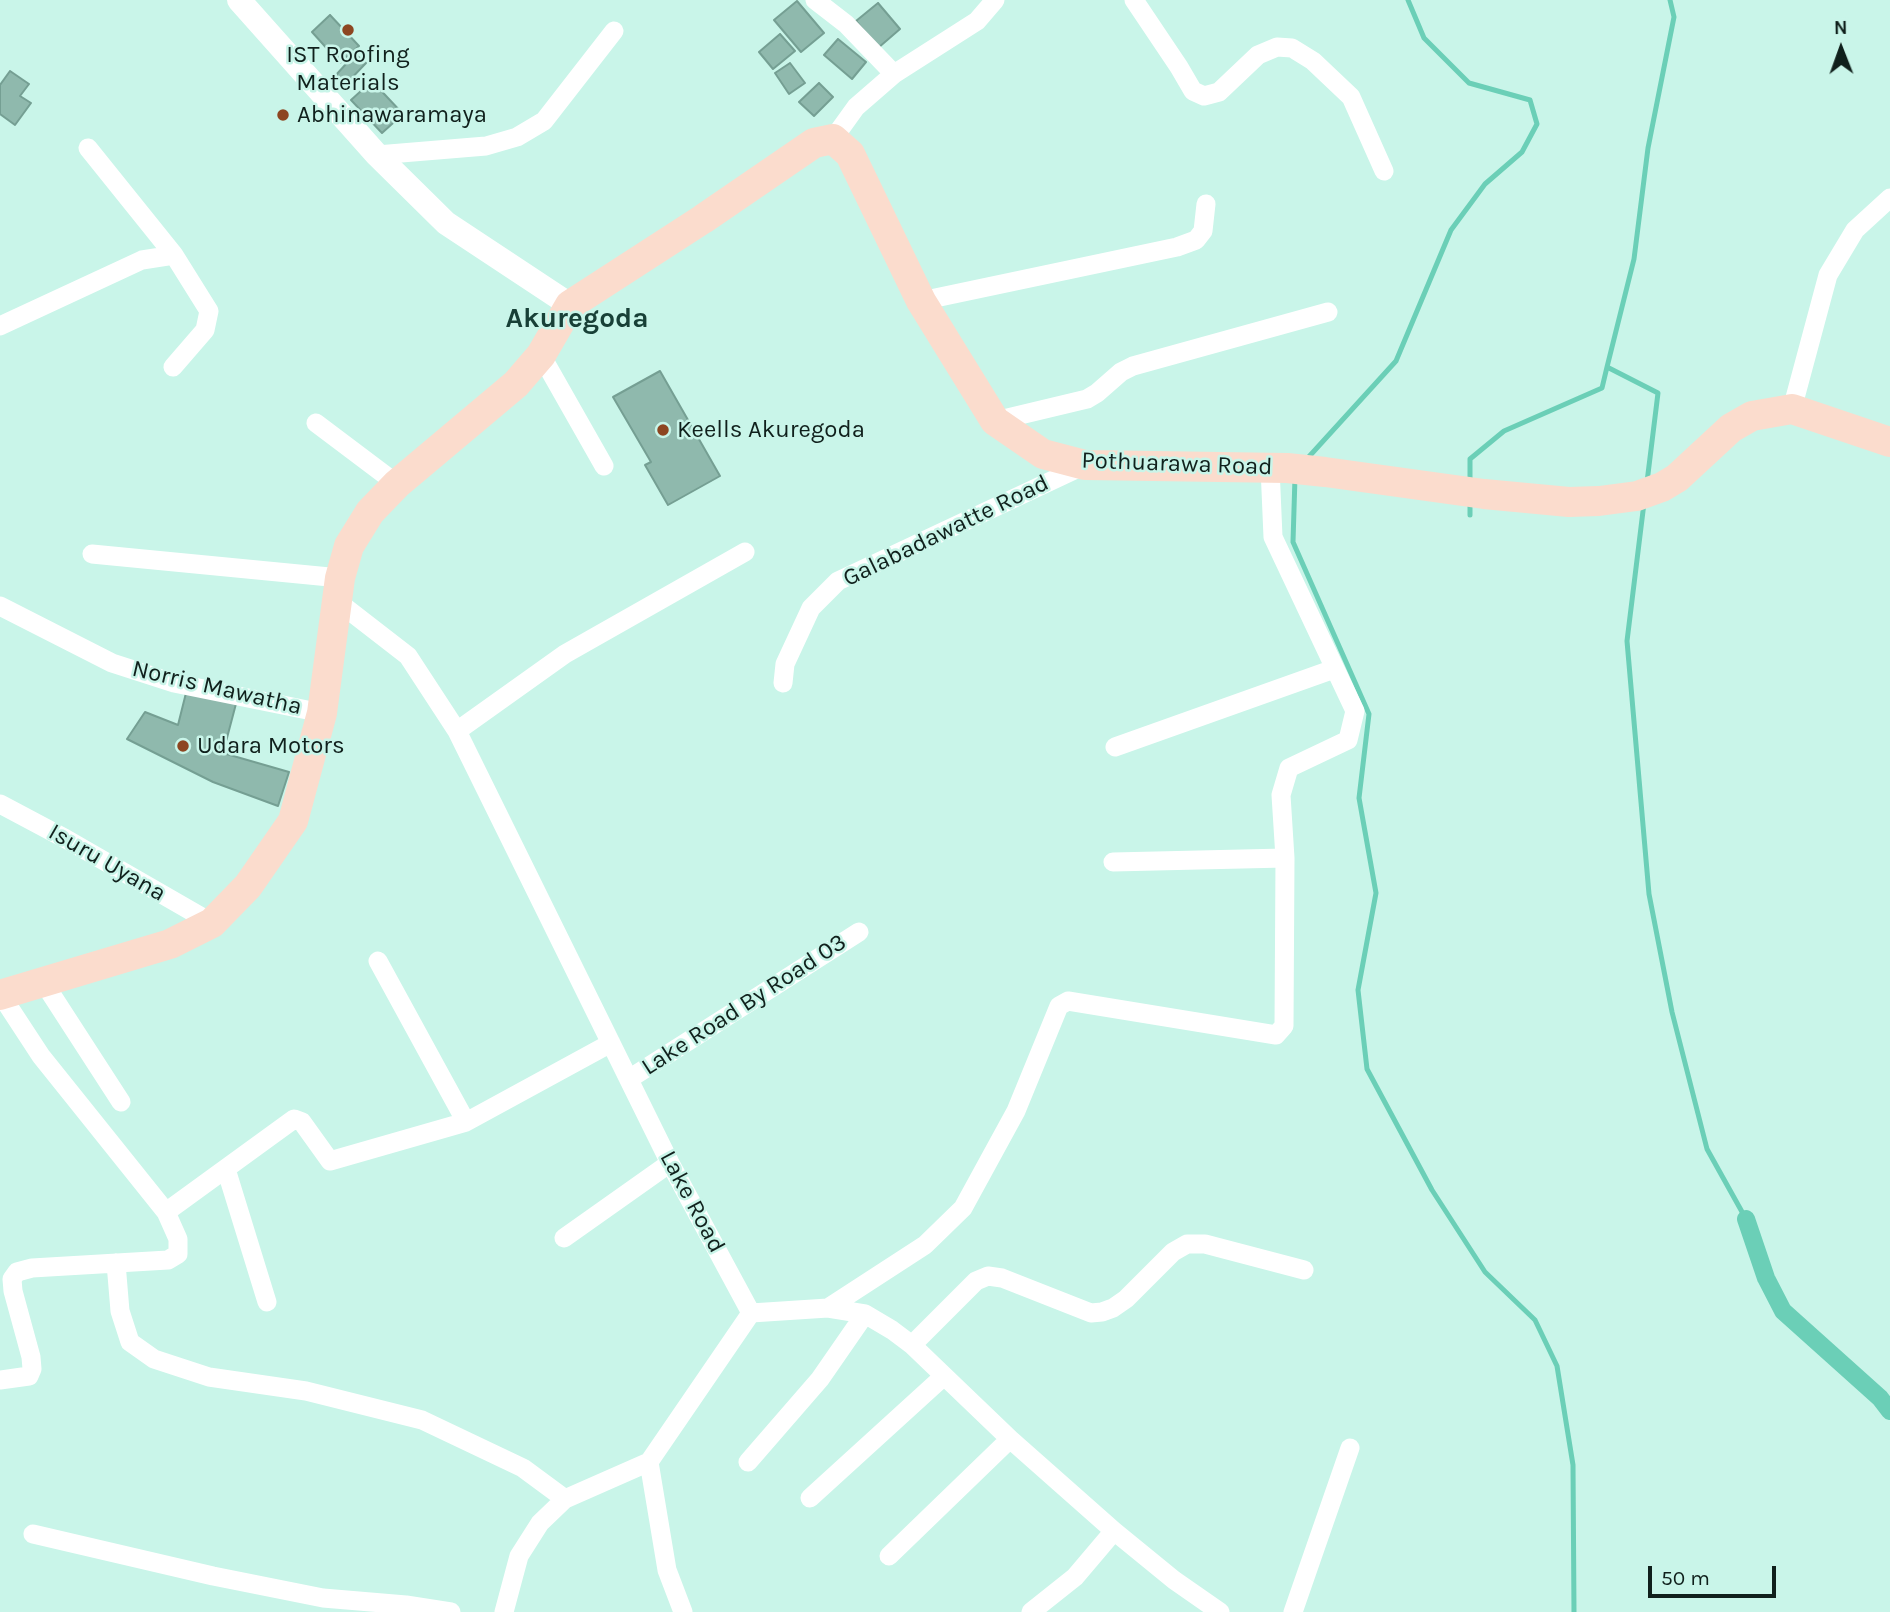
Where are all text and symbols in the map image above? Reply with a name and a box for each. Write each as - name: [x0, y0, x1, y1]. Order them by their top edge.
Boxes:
- north arrow: [1806, 14, 1876, 84]
- text: N: [1834, 17, 1848, 39]
- marker: IST Roofing Materials: [340, 22, 356, 38]
- place label: IST Roofing Materials: [286, 41, 410, 97]
- place label: Abhinawaramaya: [297, 101, 487, 129]
- marker: Abhinawaramaya: [275, 107, 291, 123]
- district label: Akuregoda: [505, 302, 649, 336]
- place label: Keells Akuregoda: [677, 416, 865, 444]
- marker: Keells Akuregoda: [655, 422, 671, 438]
- street label: Pothuarawa Road: [1081, 446, 1273, 482]
- street label: Galabadawatte Road: [838, 469, 1054, 593]
- street label: Norris Mawatha: [129, 654, 305, 722]
- place label: Udara Motors: [197, 732, 345, 760]
- marker: Udara Motors: [175, 738, 191, 754]
- street label: Isuru Uyana: [43, 818, 171, 908]
- street label: Lake Road By Road 03: [636, 928, 852, 1082]
- street label: Lake Road: [653, 1146, 731, 1258]
- scale bar: [1652, 1552, 1780, 1596]
- text: 50 m: [1661, 1566, 1710, 1590]

